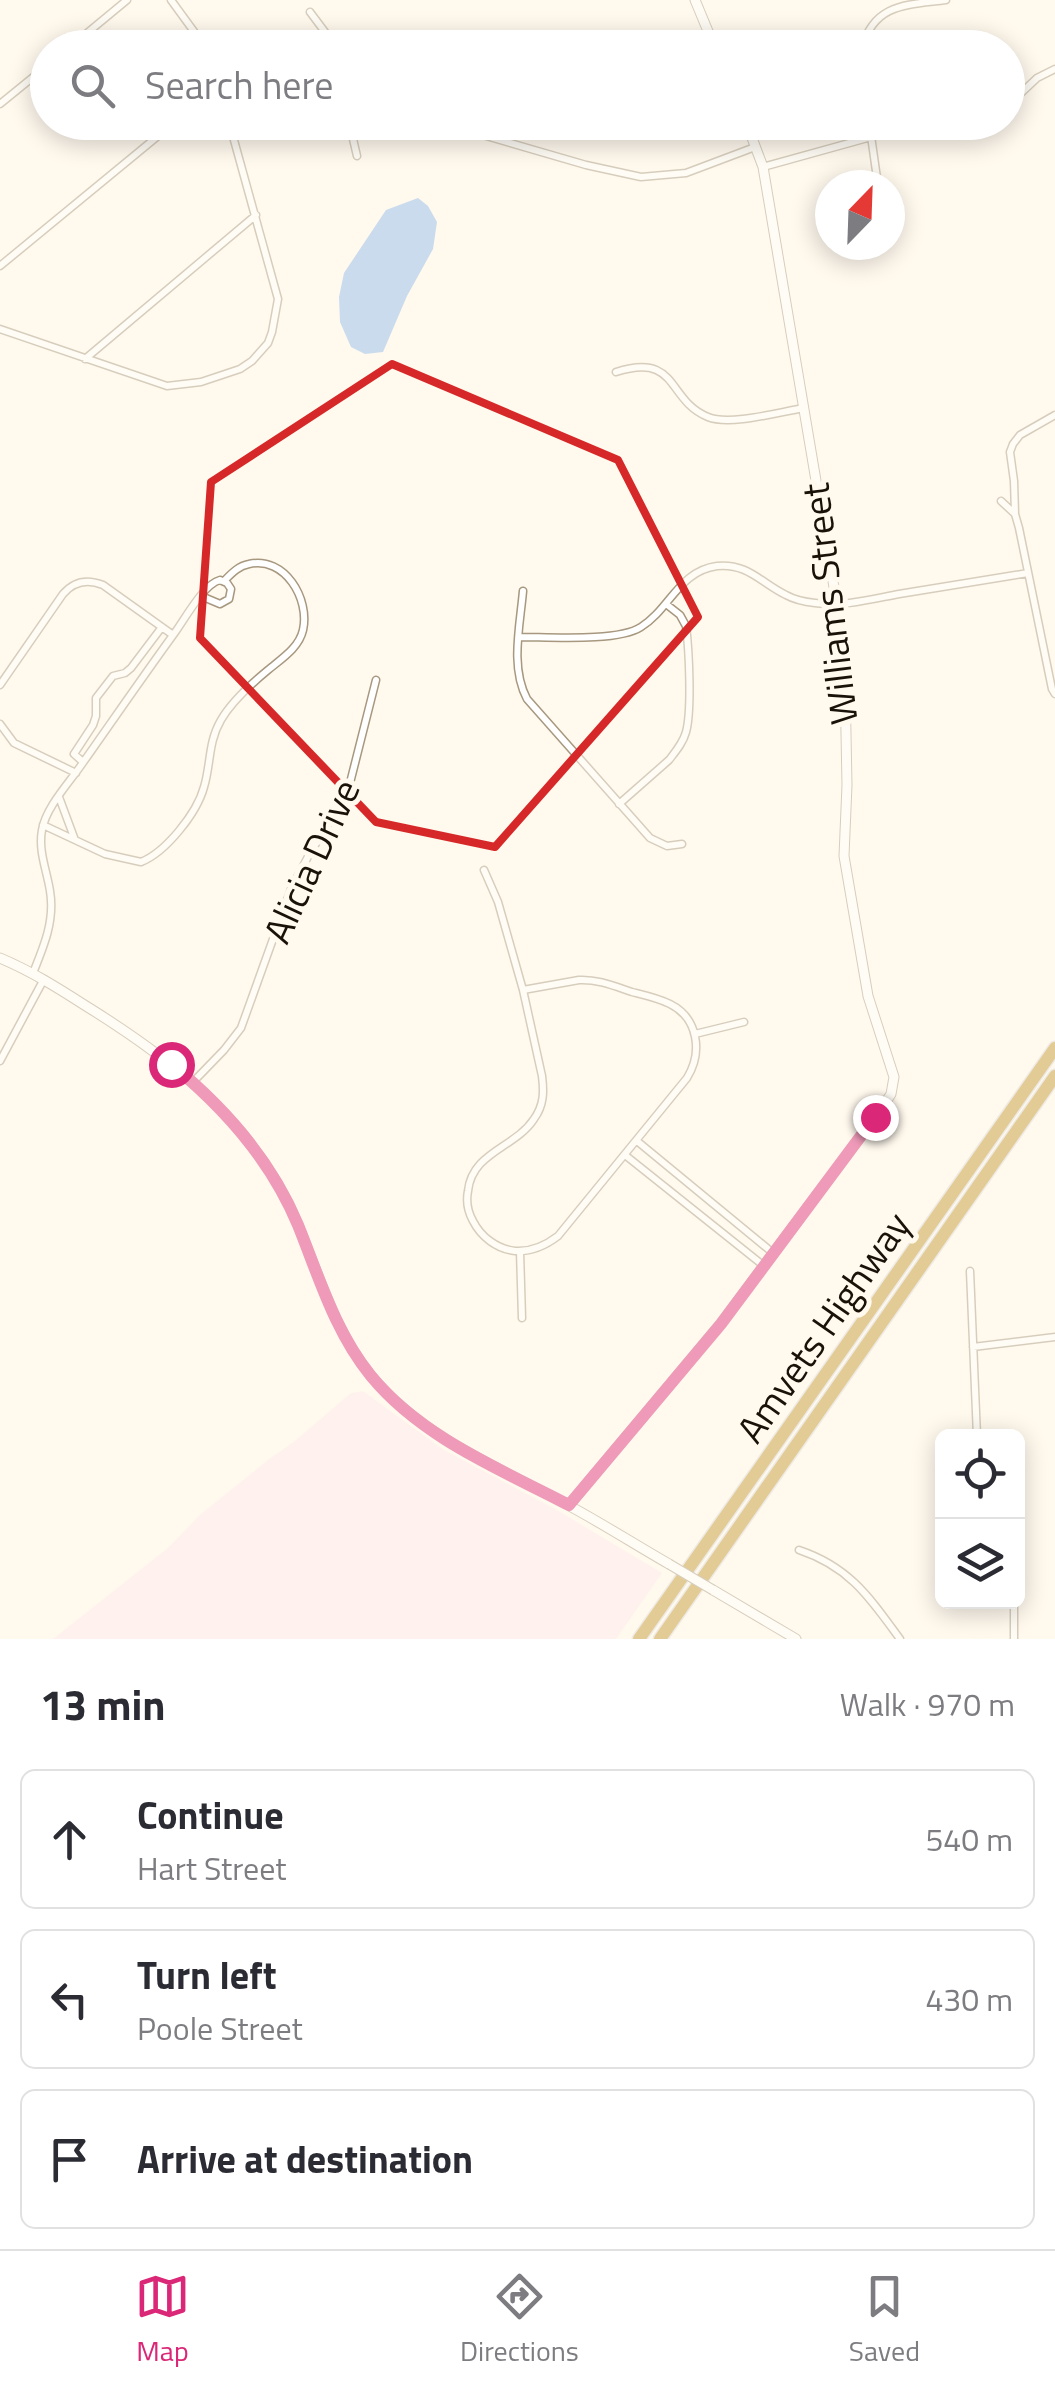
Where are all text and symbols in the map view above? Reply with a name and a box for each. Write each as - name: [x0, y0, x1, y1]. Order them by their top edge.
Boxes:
- search box: [30, 30, 1025, 140]
- text: Search here: [145, 56, 333, 114]
- icon: search: [65, 58, 120, 113]
- north arrow: [815, 170, 905, 260]
- street label: Williams Street: [785, 480, 873, 728]
- street label: Alicia Drive: [248, 769, 374, 953]
- route start: [149, 1042, 195, 1088]
- route end: [853, 1095, 899, 1141]
- street label: Amvets Highway: [722, 1200, 924, 1454]
- map controls: [935, 1429, 1025, 1609]
- button: locate: [935, 1429, 1025, 1519]
- button: layers: [935, 1519, 1025, 1609]
- text: 13 min: [40, 1672, 166, 1736]
- text: Walk · 970 m: [840, 1680, 1015, 1728]
- text: Continue: [137, 1786, 284, 1844]
- icon: ahead: [42, 1812, 97, 1867]
- text: 540 m: [925, 1815, 1013, 1863]
- text: Hart Street: [137, 1844, 286, 1892]
- text: Turn left: [137, 1946, 277, 2004]
- icon: left: [42, 1972, 97, 2027]
- text: 430 m: [925, 1975, 1013, 2023]
- text: Poole Street: [137, 2004, 303, 2052]
- text: Arrive at destination: [137, 2130, 473, 2188]
- icon: arrive: [42, 2132, 97, 2187]
- tab: Map: [135, 2269, 190, 2372]
- tab: Directions: [460, 2269, 579, 2372]
- tab: Saved: [849, 2269, 920, 2372]

